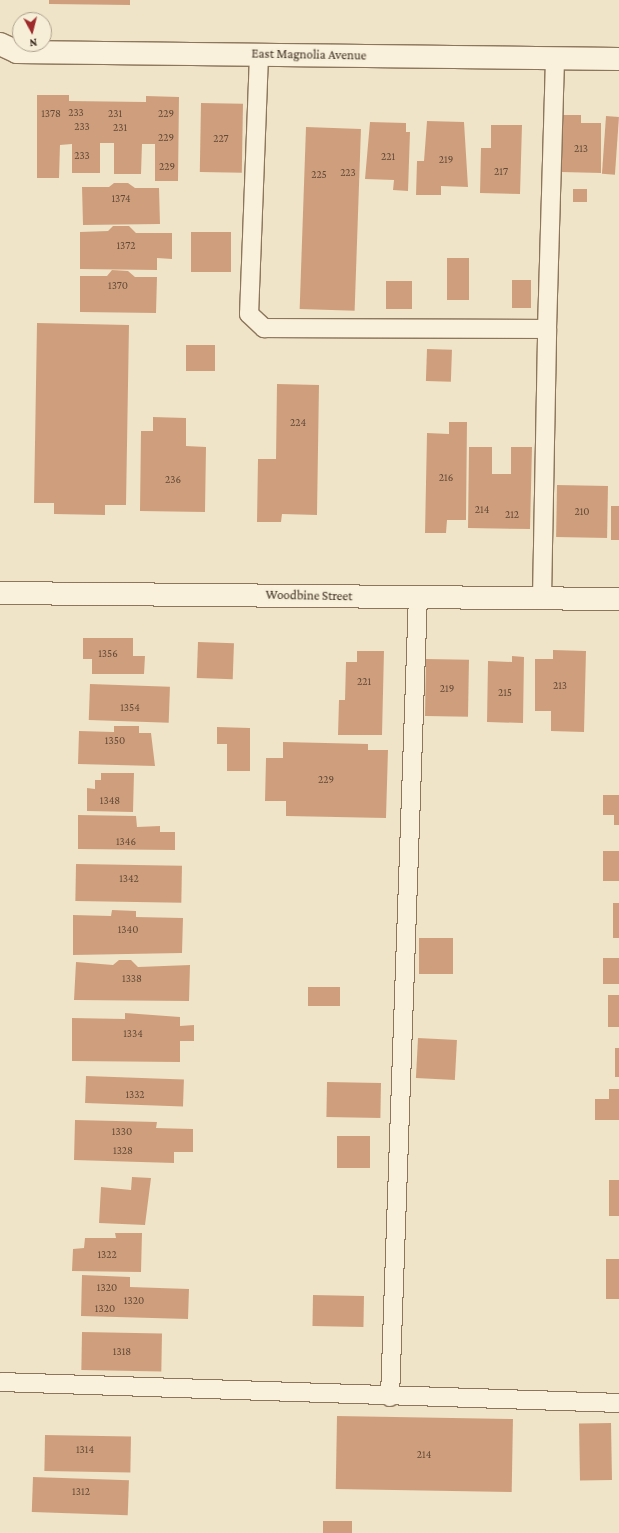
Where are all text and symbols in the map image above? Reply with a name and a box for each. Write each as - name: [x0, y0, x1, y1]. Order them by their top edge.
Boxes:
- north arrow: [12, 12, 52, 52]
- text: N: [29, 37, 38, 49]
- street label: East Magnolia Avenue: [251, 46, 367, 64]
- house number: 233: [68, 105, 84, 119]
- house number: 1378: [41, 106, 61, 120]
- house number: 231: [108, 106, 122, 120]
- house number: 229: [158, 106, 174, 120]
- house number: 233: [74, 119, 90, 133]
- house number: 231: [113, 120, 127, 134]
- house number: 229: [158, 130, 174, 144]
- house number: 227: [213, 131, 229, 145]
- house number: 213: [574, 141, 588, 155]
- house number: 233: [74, 148, 90, 162]
- house number: 221: [381, 149, 395, 163]
- house number: 219: [439, 152, 453, 166]
- house number: 229: [159, 159, 175, 173]
- house number: 217: [494, 164, 508, 178]
- house number: 223: [340, 165, 356, 179]
- house number: 225: [311, 167, 327, 181]
- house number: 1374: [111, 191, 131, 205]
- house number: 1372: [116, 238, 136, 252]
- house number: 1370: [108, 278, 128, 292]
- house number: 224: [290, 415, 306, 429]
- house number: 216: [439, 470, 453, 484]
- house number: 236: [165, 472, 181, 486]
- house number: 214: [475, 502, 489, 516]
- house number: 210: [574, 504, 590, 518]
- house number: 212: [505, 507, 519, 521]
- street label: Woodbine Street: [265, 587, 353, 605]
- house number: 1356: [98, 646, 118, 660]
- house number: 221: [357, 674, 371, 688]
- house number: 213: [553, 678, 567, 692]
- house number: 219: [440, 681, 454, 695]
- house number: 215: [498, 685, 512, 699]
- house number: 1354: [120, 700, 140, 714]
- house number: 1350: [105, 733, 125, 747]
- house number: 229: [318, 772, 334, 786]
- house number: 1348: [100, 793, 120, 807]
- house number: 1346: [116, 834, 136, 848]
- house number: 1342: [119, 871, 139, 885]
- house number: 1340: [118, 922, 138, 936]
- house number: 1338: [122, 971, 142, 985]
- house number: 1334: [123, 1026, 143, 1040]
- house number: 1332: [125, 1087, 145, 1101]
- house number: 1330: [112, 1124, 132, 1138]
- house number: 1328: [113, 1143, 133, 1157]
- house number: 1322: [97, 1247, 117, 1261]
- house number: 1320: [97, 1280, 117, 1294]
- house number: 1320: [124, 1293, 144, 1307]
- house number: 1320: [95, 1301, 115, 1315]
- house number: 1318: [113, 1344, 131, 1358]
- house number: 1314: [76, 1442, 94, 1456]
- house number: 214: [417, 1447, 431, 1461]
- house number: 1312: [72, 1484, 90, 1498]

